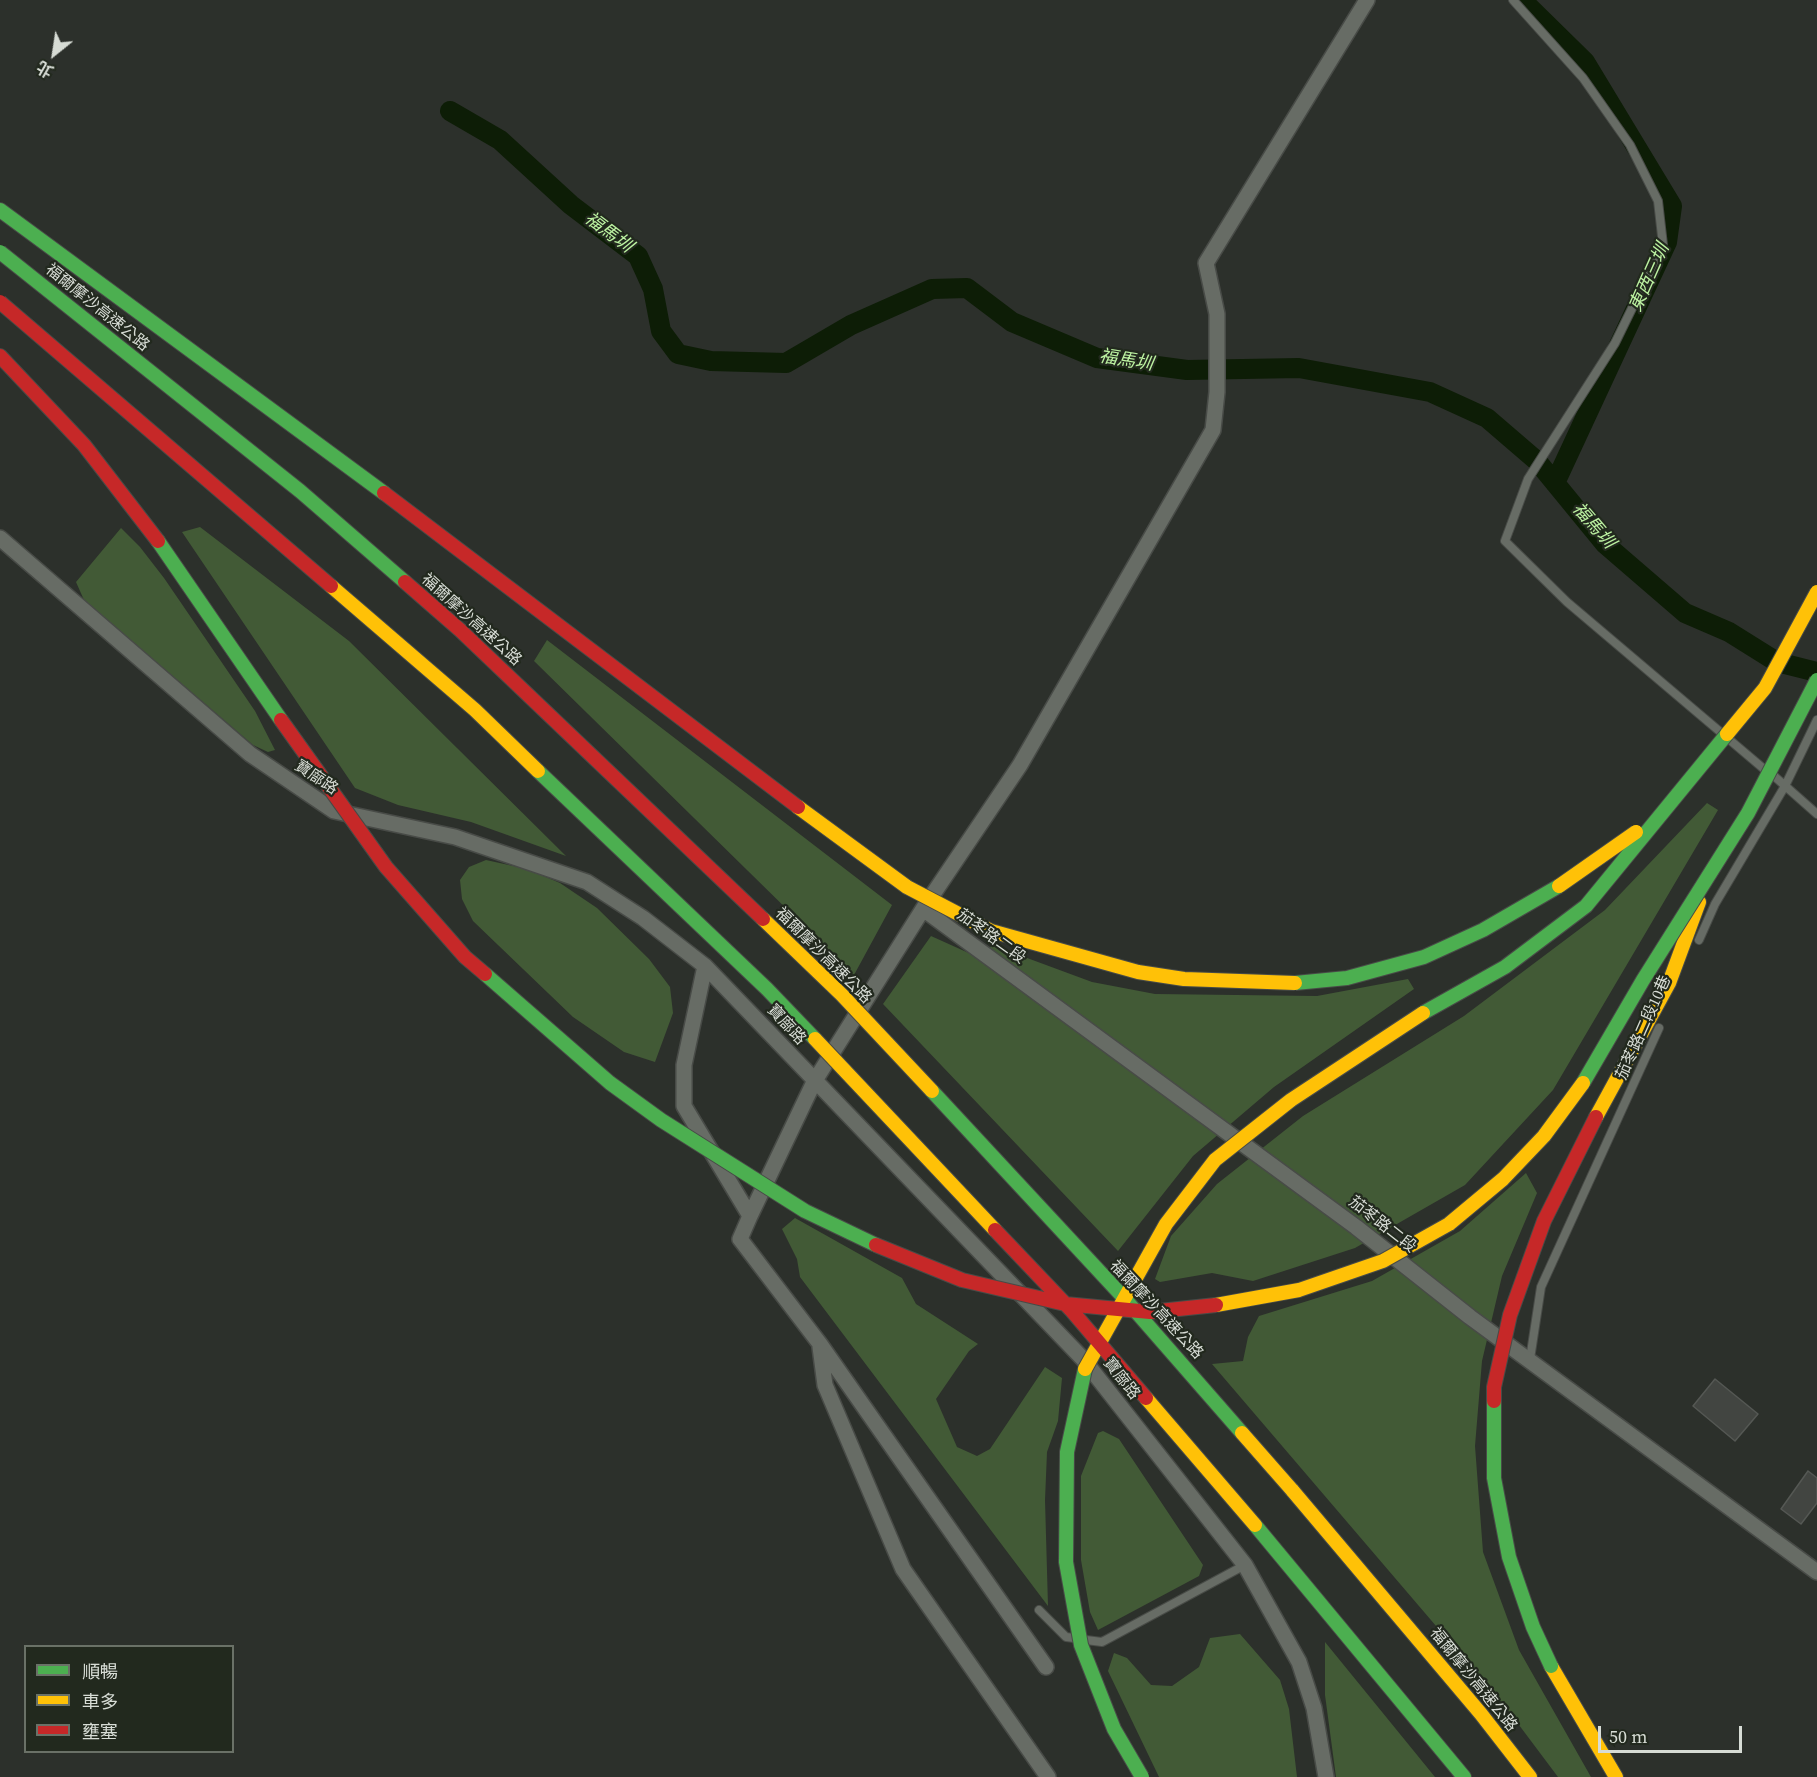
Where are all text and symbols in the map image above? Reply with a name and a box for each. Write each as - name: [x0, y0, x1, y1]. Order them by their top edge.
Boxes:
- north arrow: [24, 24, 84, 84]
- text: 北: [33, 56, 57, 83]
- water label: 福馬圳: [580, 208, 636, 258]
- water label: 東西三圳: [1625, 241, 1675, 315]
- street label: 福爾摩沙高速公路: [41, 260, 153, 356]
- water label: 福馬圳: [1098, 346, 1154, 376]
- water label: 福馬圳: [1567, 499, 1619, 553]
- street label: 福爾摩沙高速公路: [417, 570, 525, 670]
- street label: 寶廍路: [291, 757, 341, 799]
- street label: 福爾摩沙高速公路: [771, 904, 875, 1008]
- street label: 茄苳路二段: [953, 906, 1029, 968]
- street label: 茄苳路二段10巷: [1612, 973, 1676, 1083]
- street label: 寶廍路: [763, 1001, 809, 1049]
- street label: 茄苳路二段: [1345, 1193, 1419, 1257]
- street label: 福爾摩沙高速公路: [1105, 1257, 1207, 1363]
- street label: 寶廍路: [1099, 1354, 1143, 1404]
- street label: 福爾摩沙高速公路: [1425, 1624, 1521, 1736]
- legend: [24, 1645, 234, 1753]
- text: 順暢: [82, 1659, 118, 1684]
- text: 車多: [82, 1689, 118, 1714]
- scale bar: [1601, 1714, 1745, 1752]
- text: 壅塞: [82, 1719, 118, 1744]
- text: 50 m: [1609, 1724, 1647, 1749]

